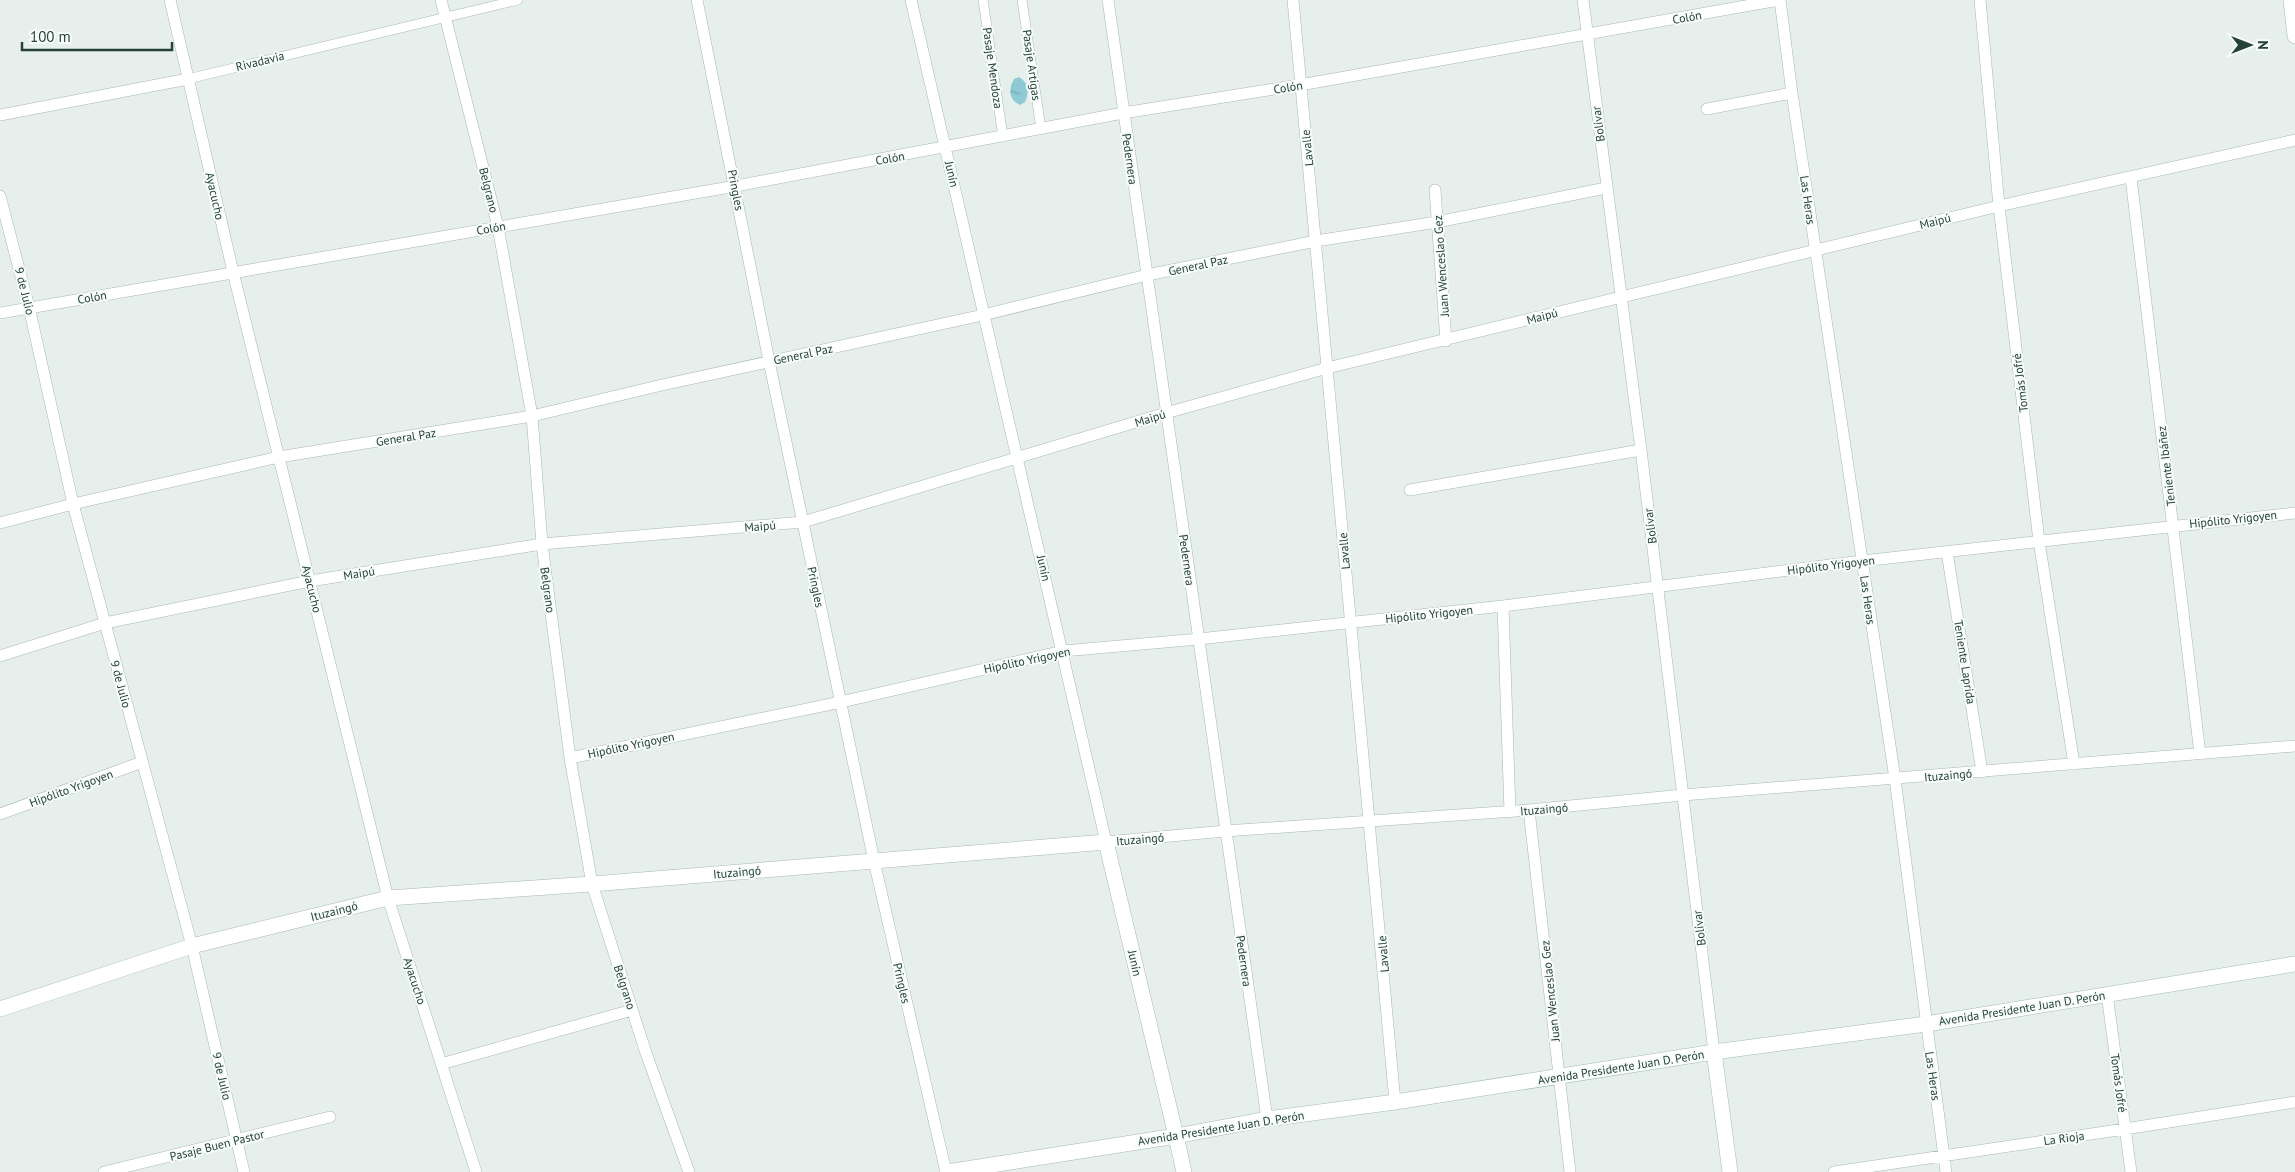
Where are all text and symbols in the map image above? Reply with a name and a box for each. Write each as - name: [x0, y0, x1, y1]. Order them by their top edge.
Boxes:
- street label: Colón: [1671, 7, 1703, 27]
- scale bar: [22, 20, 172, 52]
- north arrow: [2225, 20, 2275, 70]
- street label: Pasaje Mendoza: [980, 26, 1006, 110]
- text: 100 m: [30, 27, 71, 46]
- street label: Pasaje Artigas: [1020, 29, 1044, 101]
- text: N: [2254, 40, 2272, 50]
- street label: Rivadavia: [234, 48, 286, 74]
- street label: Colón: [1272, 77, 1304, 97]
- street label: Bolívar: [1588, 105, 1608, 143]
- street label: Lavalle: [1298, 129, 1316, 167]
- street label: Pedernera: [1119, 132, 1141, 186]
- street label: Colón: [874, 148, 906, 168]
- street label: Junín: [942, 159, 962, 189]
- street label: Belgrano: [476, 166, 502, 214]
- street label: Pringles: [725, 168, 747, 212]
- street label: Ayacucho: [202, 171, 228, 221]
- street label: Las Heras: [1797, 174, 1819, 226]
- street label: Maipú: [1918, 210, 1952, 232]
- street label: Juan Wenceslao Gez: [1430, 215, 1452, 318]
- street label: Colón: [475, 218, 507, 238]
- street label: General Paz: [1167, 251, 1229, 279]
- street label: 9 de Julio: [12, 266, 38, 316]
- street label: Colón: [76, 287, 108, 307]
- street label: Maipú: [1525, 305, 1559, 327]
- street label: General Paz: [772, 340, 834, 368]
- street label: Tomás Jofré: [2009, 353, 2031, 413]
- street label: Maipú: [1133, 406, 1167, 430]
- street label: General Paz: [375, 425, 437, 449]
- street label: Teniente Ibáñez: [2154, 425, 2178, 507]
- street label: Bolívar: [1640, 507, 1660, 545]
- street label: Hipólito Yrigoyen: [2188, 507, 2278, 531]
- street label: Maipú: [744, 517, 776, 535]
- street label: Lavalle: [1335, 532, 1353, 570]
- street label: Pedernera: [1176, 533, 1198, 587]
- street label: Hipólito Yrigoyen: [1786, 552, 1876, 578]
- street label: Junín: [1034, 553, 1054, 583]
- street label: Maipú: [342, 563, 376, 583]
- street label: Ayacucho: [299, 564, 325, 614]
- street label: Pringles: [804, 565, 828, 609]
- street label: Belgrano: [537, 566, 559, 614]
- street label: Las Heras: [1857, 574, 1879, 626]
- street label: Hipólito Yrigoyen: [1384, 602, 1474, 626]
- street label: Teniente Laprida: [1951, 619, 1979, 705]
- street label: Hipólito Yrigoyen: [982, 644, 1072, 676]
- street label: 9 de Julio: [107, 659, 135, 709]
- street label: Hipólito Yrigoyen: [586, 729, 676, 761]
- street label: Ituzaingó: [1923, 765, 1973, 785]
- street label: Hipólito Yrigoyen: [27, 766, 115, 810]
- street label: Ituzaingó: [1519, 799, 1569, 819]
- street label: Ituzaingó: [1115, 829, 1165, 849]
- street label: Ituzaingó: [712, 862, 762, 882]
- street label: Ituzaingó: [309, 898, 359, 924]
- street label: Bolívar: [1689, 909, 1709, 947]
- street label: Pedernera: [1233, 934, 1255, 988]
- street label: Lavalle: [1374, 935, 1392, 973]
- street label: Juan Wenceslao Gez: [1537, 940, 1563, 1043]
- street label: Junín: [1125, 948, 1145, 978]
- street label: Ayacucho: [400, 956, 430, 1006]
- street label: Pringles: [890, 961, 914, 1005]
- street label: Belgrano: [611, 963, 639, 1011]
- street label: Avenida Presidente Juan D. Perón: [1938, 987, 2106, 1029]
- street label: Avenida Presidente Juan D. Perón: [1537, 1046, 1705, 1088]
- street label: Las Heras: [1922, 1050, 1944, 1102]
- street label: 9 de Julio: [209, 1051, 235, 1101]
- street label: Tomás Jofré: [2107, 1053, 2131, 1113]
- street label: Avenida Presidente Juan D. Perón: [1137, 1107, 1305, 1149]
- street label: Pasaje Buen Pastor: [168, 1126, 266, 1164]
- street label: La Rioja: [2043, 1128, 2085, 1148]

